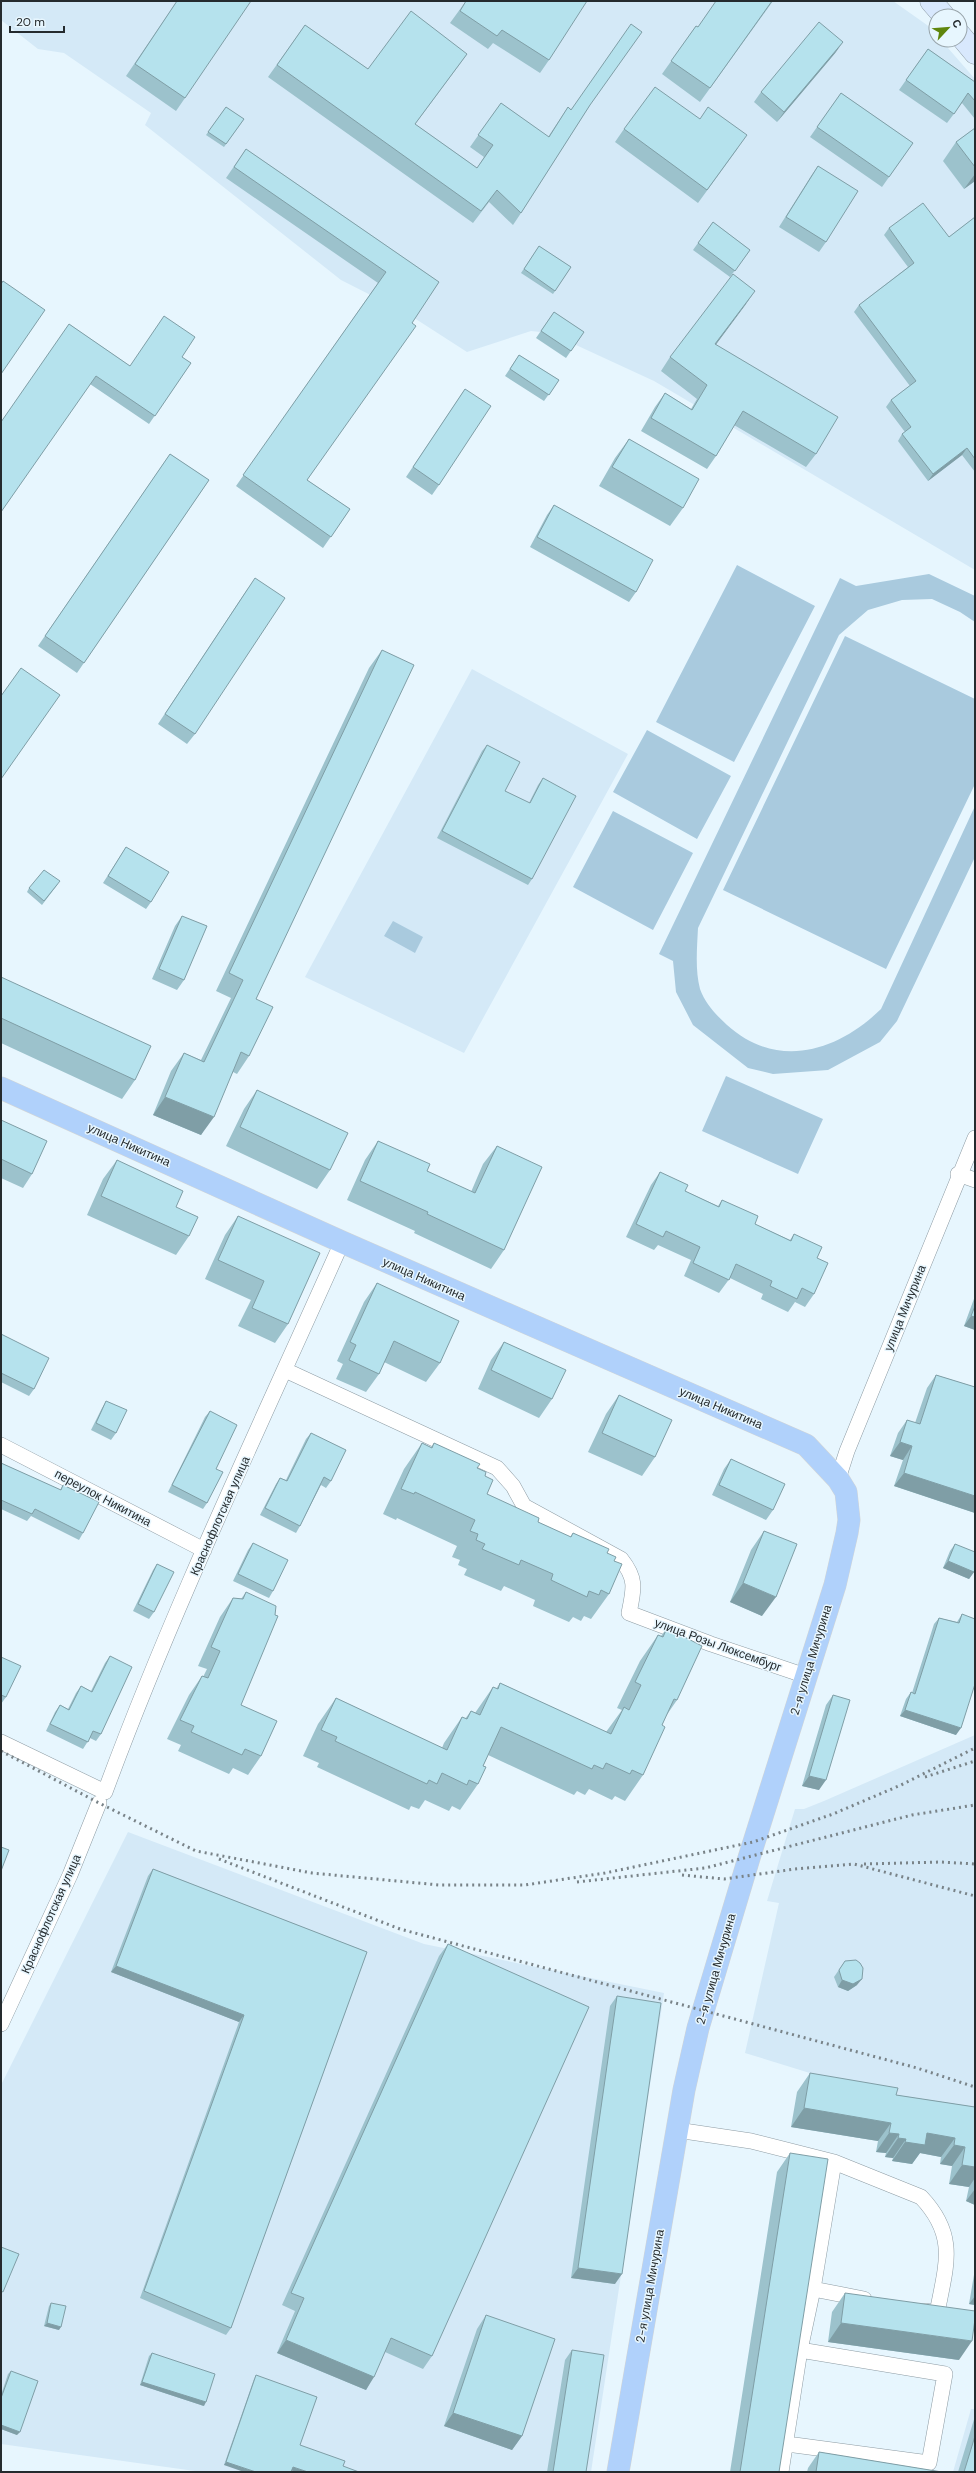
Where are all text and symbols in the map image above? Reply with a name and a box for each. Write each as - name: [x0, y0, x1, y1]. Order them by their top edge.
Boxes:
- scale bar: [10, 8, 64, 34]
- north arrow: [928, 8, 968, 48]
- text: 20 m: [16, 14, 45, 30]
- text: С: [949, 17, 965, 30]
- street label: улица Никитина: [85, 1120, 173, 1171]
- street label: улица Никитина: [380, 1254, 468, 1305]
- street label: улица Мичурина: [880, 1262, 930, 1354]
- street label: улица Никитина: [677, 1383, 765, 1433]
- street label: Краснофлотская улица: [186, 1454, 254, 1578]
- street label: переулок Никитина: [52, 1466, 154, 1530]
- street label: 2-я улица Мичурина: [787, 1602, 836, 1717]
- street label: улица Розы Люксембург: [652, 1615, 784, 1676]
- street label: Краснофлотская улица: [17, 1852, 85, 1976]
- street label: 2-я улица Мичурина: [692, 1911, 740, 2026]
- street label: 2-я улица Мичурина: [632, 2228, 668, 2344]

